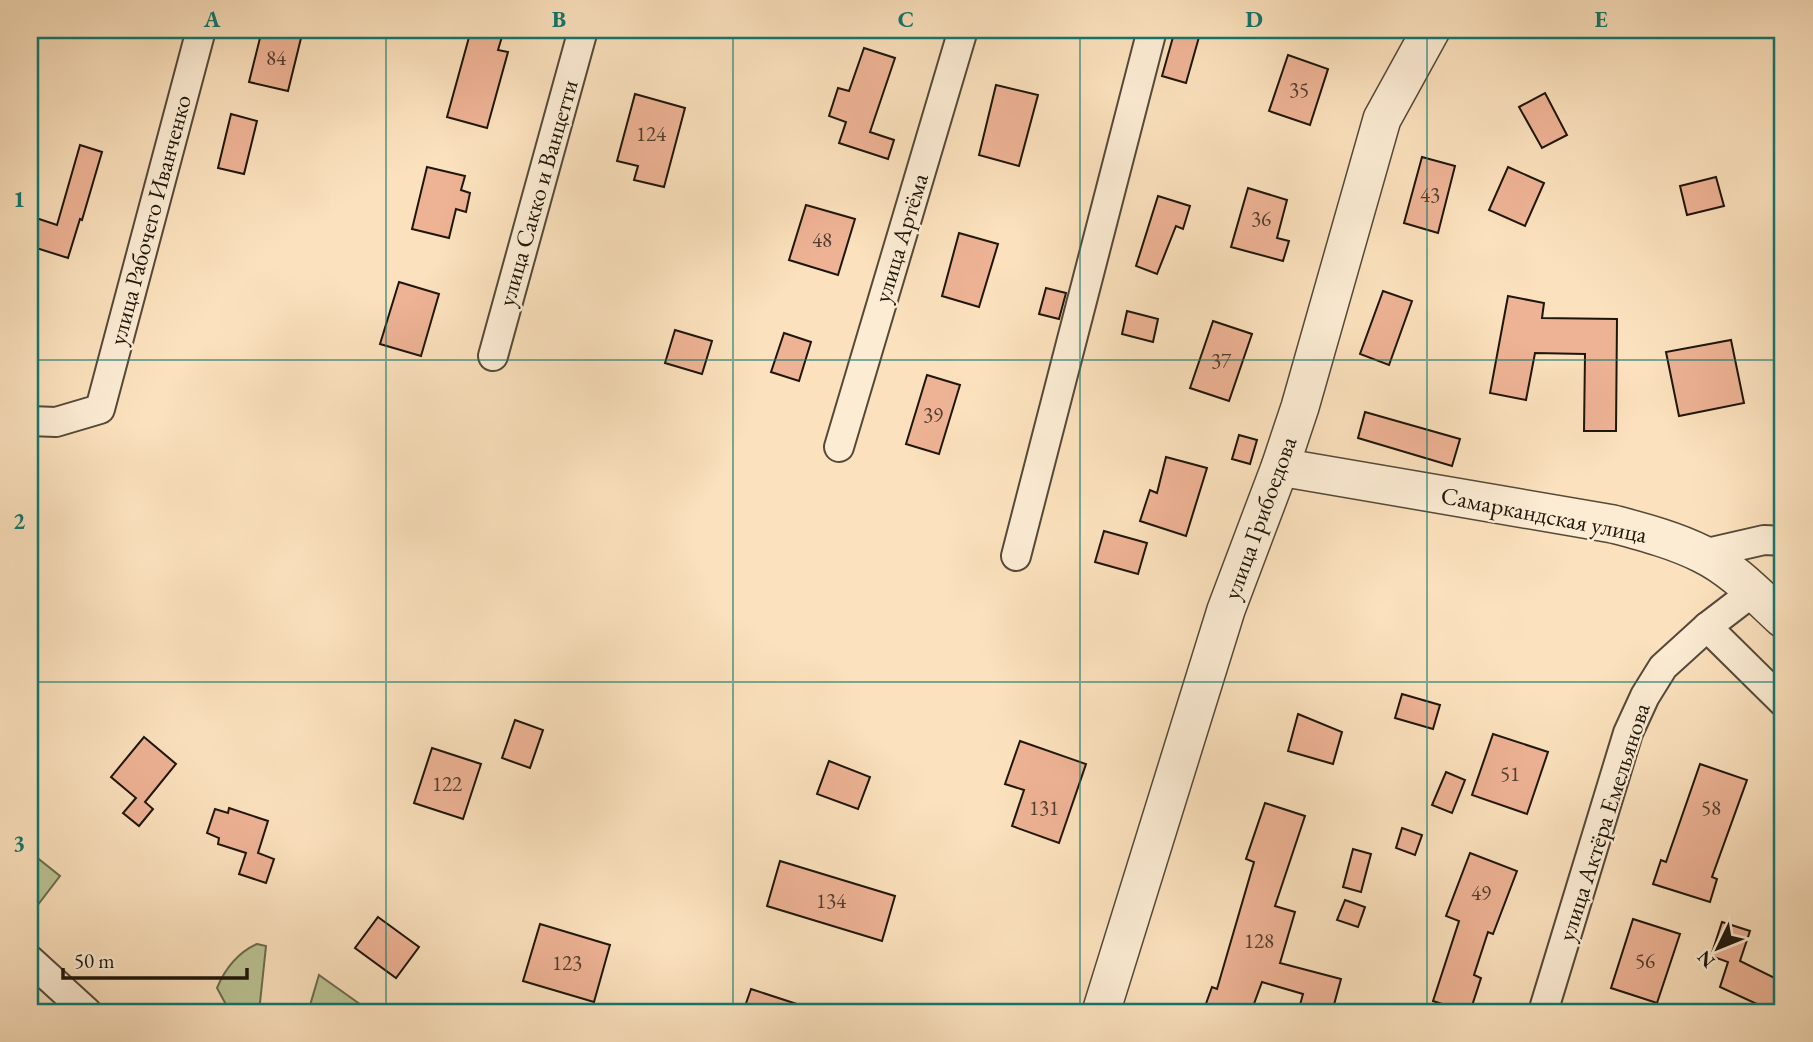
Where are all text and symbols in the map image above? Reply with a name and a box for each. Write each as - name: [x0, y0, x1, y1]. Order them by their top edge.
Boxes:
- text: A: [203, 4, 221, 34]
- text: B: [552, 4, 566, 34]
- text: C: [898, 4, 914, 34]
- text: D: [1245, 4, 1263, 34]
- text: E: [1594, 4, 1608, 34]
- house number: 84: [266, 44, 287, 71]
- street label: улица Сакко и Ванцетти: [490, 76, 585, 310]
- house number: 35: [1289, 76, 1309, 103]
- street label: улица Рабочего Иванченко: [101, 91, 198, 348]
- house number: 124: [636, 120, 667, 147]
- street label: улица Артёма: [866, 169, 935, 306]
- house number: 43: [1420, 181, 1440, 208]
- text: 1: [13, 184, 25, 214]
- house number: 36: [1251, 205, 1271, 232]
- house number: 48: [812, 226, 832, 253]
- house number: 37: [1211, 347, 1232, 374]
- house number: 39: [923, 401, 943, 428]
- street label: улица Грибоедова: [1216, 432, 1304, 604]
- street label: Самаркандская улица: [1438, 479, 1650, 550]
- text: 2: [13, 506, 25, 536]
- street label: улица Актёра Емельянова: [1550, 699, 1657, 945]
- house number: 51: [1500, 760, 1520, 787]
- house number: 122: [432, 770, 462, 797]
- house number: 131: [1029, 794, 1059, 821]
- house number: 58: [1701, 794, 1721, 821]
- text: 3: [13, 828, 25, 858]
- house number: 49: [1471, 879, 1491, 906]
- house number: 134: [816, 887, 847, 914]
- north arrow: [1684, 912, 1754, 982]
- house number: 128: [1244, 927, 1274, 954]
- scale bar: [63, 937, 247, 981]
- text: N: [1691, 945, 1720, 973]
- text: 50 m: [74, 947, 115, 974]
- house number: 56: [1635, 947, 1655, 974]
- house number: 123: [552, 949, 582, 976]

